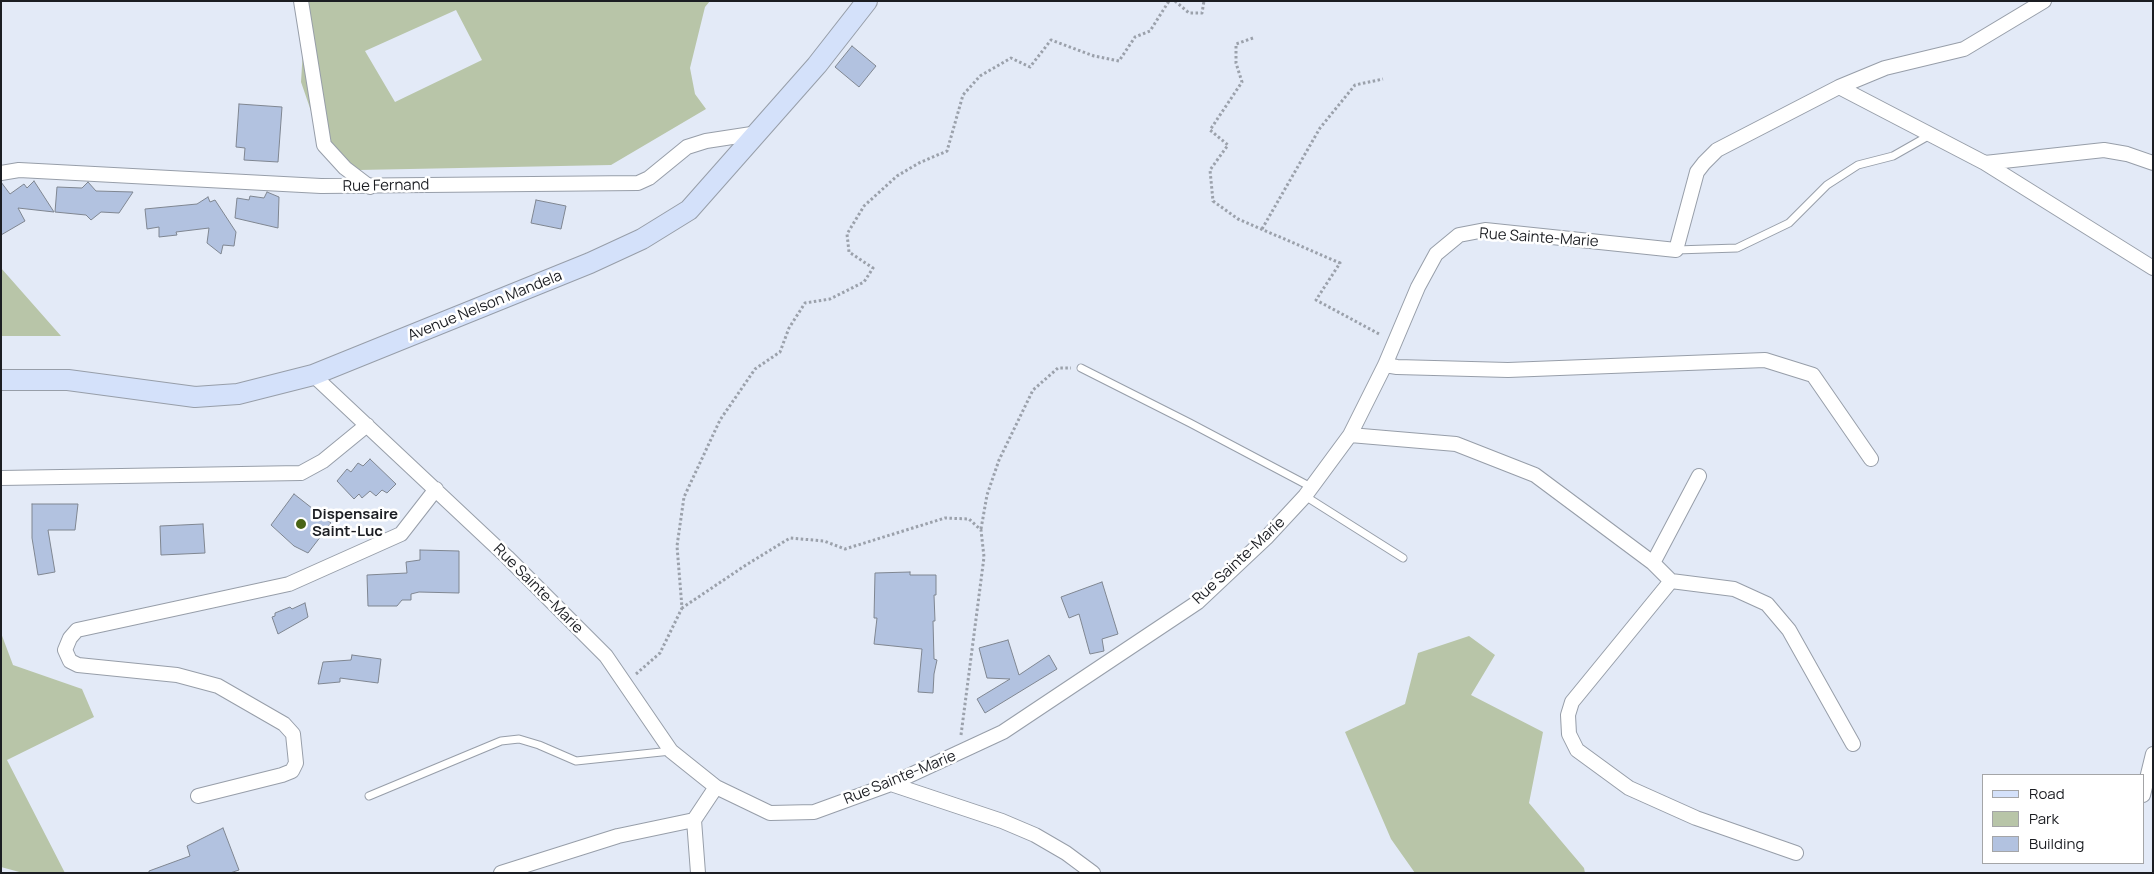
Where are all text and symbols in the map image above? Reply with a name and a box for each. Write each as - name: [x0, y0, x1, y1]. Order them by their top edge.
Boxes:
- street label: Rue Fernand: [343, 176, 429, 196]
- street label: Rue Sainte-Marie: [1479, 225, 1599, 251]
- street label: Avenue Nelson Mandela: [405, 267, 565, 345]
- place label: Dispensaire Saint-Luc: [312, 506, 398, 541]
- street label: Rue Sainte-Marie: [1189, 514, 1289, 608]
- marker: Dispensaire Saint-Luc: [294, 517, 308, 531]
- street label: Rue Sainte-Marie: [489, 540, 587, 638]
- street label: Rue Sainte-Marie: [841, 747, 959, 809]
- legend: [1982, 774, 2144, 864]
- text: Road: [2029, 783, 2065, 804]
- text: Park: [2029, 808, 2059, 829]
- text: Building: [2029, 833, 2084, 854]

